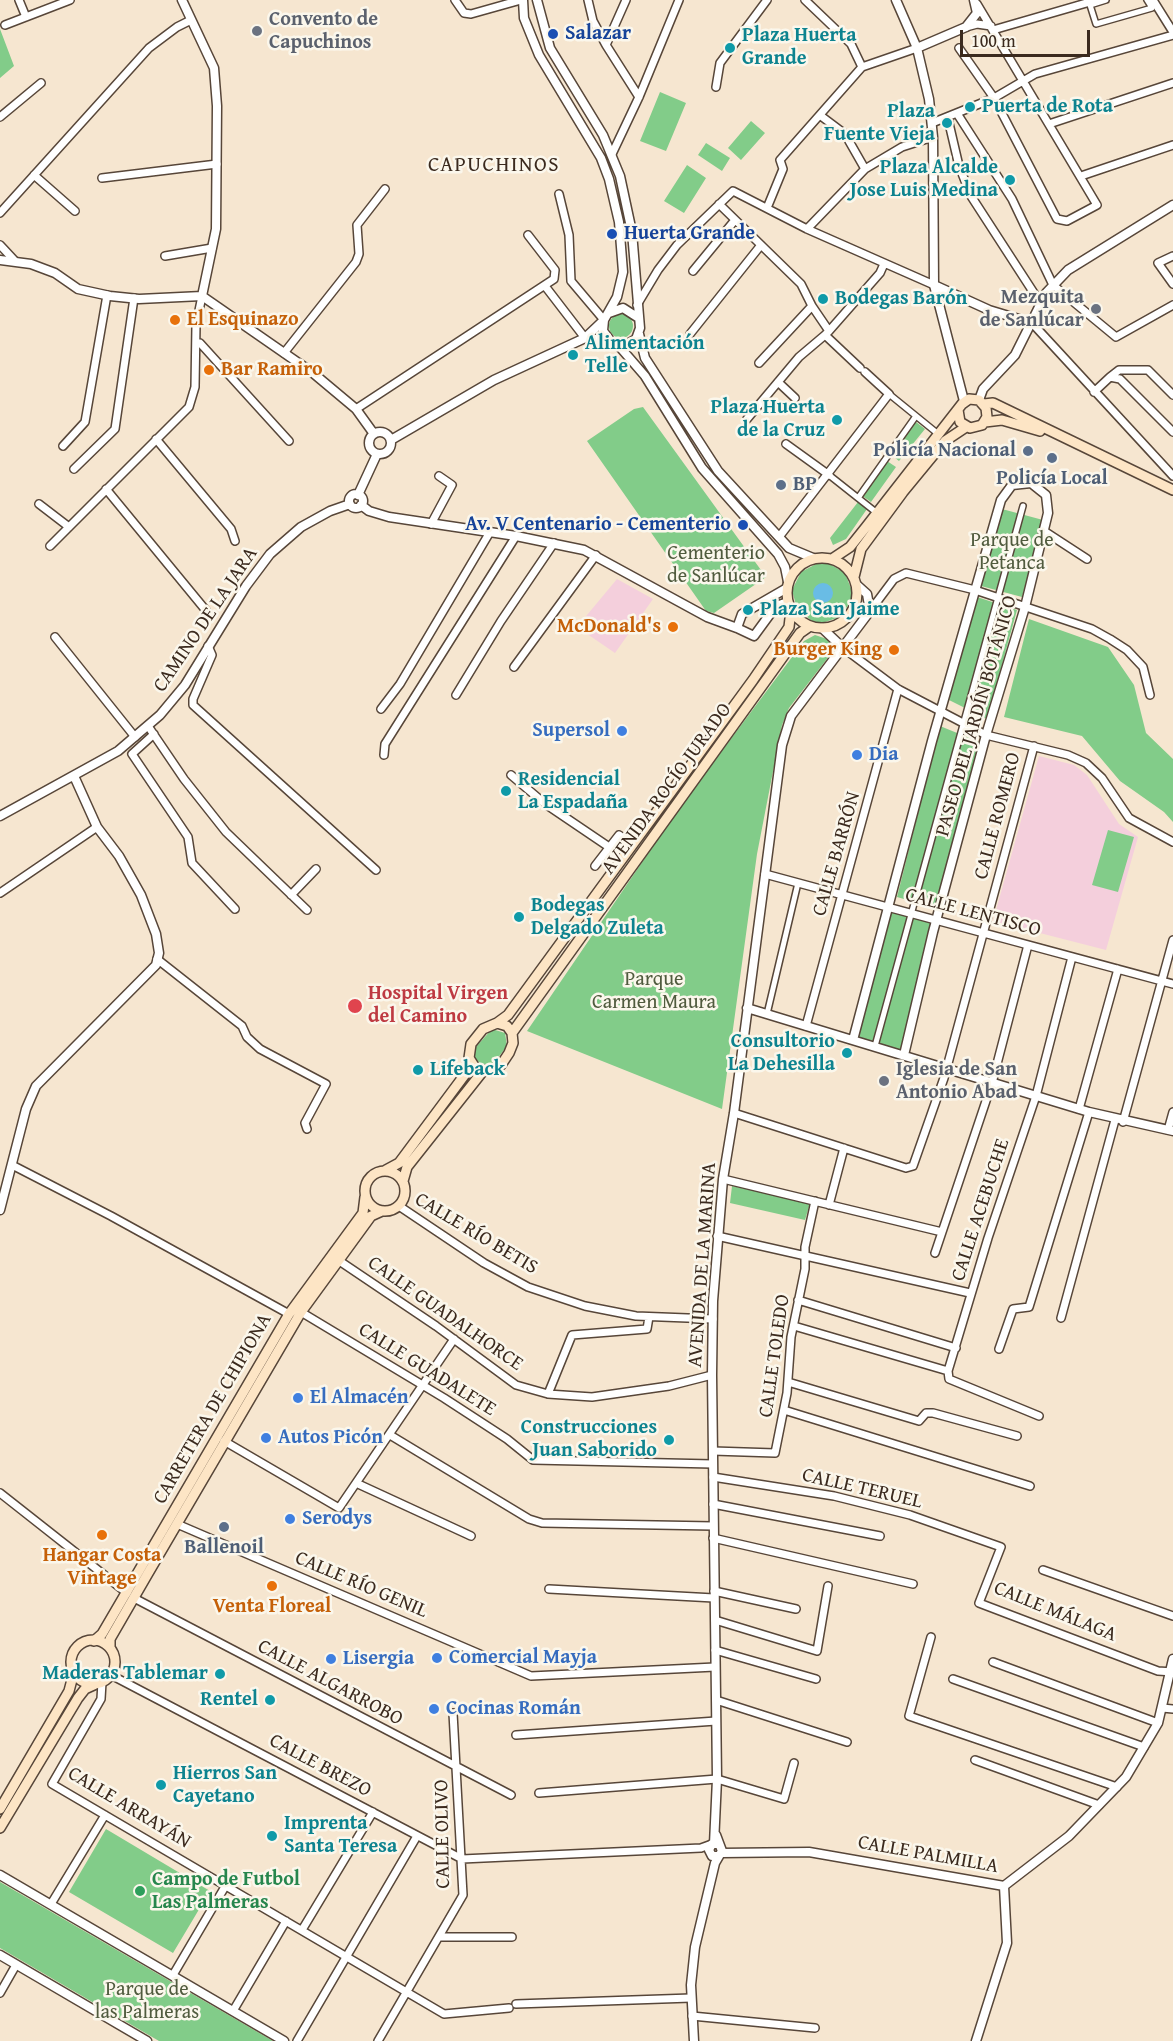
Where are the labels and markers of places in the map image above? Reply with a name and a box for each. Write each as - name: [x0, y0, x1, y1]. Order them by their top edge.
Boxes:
- place label: Convento de Capuchinos: [269, 8, 378, 55]
- place label: Salazar: [565, 22, 631, 46]
- marker: Convento de Capuchinos: [250, 24, 264, 38]
- place label: Plaza Huerta Grande: [742, 24, 856, 71]
- marker: Salazar: [546, 27, 560, 41]
- marker: Plaza Huerta Grande: [723, 41, 737, 55]
- place label: Puerta de Rota: [982, 95, 1113, 119]
- place label: Plaza Fuente Vieja: [824, 100, 935, 147]
- marker: Puerta de Rota: [963, 100, 977, 114]
- marker: Plaza Fuente Vieja: [940, 116, 954, 130]
- place label: Plaza Alcalde Jose Luis Medina: [850, 156, 998, 203]
- marker: Plaza Alcalde Jose Luis Medina: [1003, 173, 1017, 187]
- place label: Huerta Grande: [624, 222, 755, 246]
- marker: Huerta Grande: [605, 227, 619, 241]
- place label: Mezquita de Sanlúcar: [979, 286, 1084, 333]
- place label: Bodegas Barón: [835, 287, 967, 311]
- marker: Bodegas Barón: [816, 292, 830, 306]
- marker: Mezquita de Sanlúcar: [1089, 302, 1103, 316]
- place label: El Esquinazo: [187, 308, 299, 332]
- marker: El Esquinazo: [168, 313, 182, 327]
- place label: Alimentación Telle: [585, 332, 705, 379]
- marker: Alimentación Telle: [566, 348, 580, 362]
- place label: Bar Ramiro: [221, 358, 323, 382]
- marker: Bar Ramiro: [202, 363, 216, 377]
- place label: Plaza Huerta de la Cruz: [711, 396, 825, 443]
- marker: Plaza Huerta de la Cruz: [830, 413, 844, 427]
- place label: Policía Nacional: [873, 439, 1016, 463]
- marker: Policía Nacional: [1021, 444, 1035, 458]
- marker: Policía Local: [1045, 451, 1059, 465]
- place label: Policía Local: [996, 467, 1108, 491]
- place label: BP: [793, 473, 817, 497]
- marker: BP: [774, 478, 788, 492]
- place label: Av. V Centenario - Cementerio: [465, 513, 731, 537]
- marker: Av. V Centenario - Cementerio: [736, 518, 750, 532]
- place label: Plaza San Jaime: [760, 598, 900, 622]
- marker: Plaza San Jaime: [741, 603, 755, 617]
- place label: McDonald's: [557, 615, 661, 639]
- marker: McDonald's: [666, 620, 680, 634]
- place label: Burger King: [774, 638, 882, 662]
- marker: Burger King: [887, 643, 901, 657]
- place label: Supersol: [532, 719, 610, 743]
- marker: Supersol: [615, 724, 629, 738]
- place label: Dia: [869, 743, 898, 767]
- marker: Dia: [850, 748, 864, 762]
- place label: Residencial La Espadaña: [518, 768, 628, 815]
- marker: Residencial La Espadaña: [499, 784, 513, 798]
- place label: Bodegas Delgado Zuleta: [531, 894, 664, 941]
- marker: Bodegas Delgado Zuleta: [512, 910, 526, 924]
- place label: Hospital Virgen del Camino: [368, 982, 508, 1029]
- marker: Hospital Virgen del Camino: [346, 997, 364, 1015]
- place label: Consultorio La Dehesilla: [728, 1030, 835, 1077]
- marker: Consultorio La Dehesilla: [840, 1046, 854, 1060]
- place label: Lifeback: [430, 1058, 505, 1082]
- place label: Iglesia de San Antonio Abad: [896, 1058, 1017, 1105]
- marker: Lifeback: [411, 1063, 425, 1077]
- marker: Iglesia de San Antonio Abad: [877, 1074, 891, 1088]
- place label: El Almacén: [310, 1386, 409, 1410]
- marker: El Almacén: [291, 1391, 305, 1405]
- place label: Construcciones Juan Saborido: [521, 1416, 657, 1463]
- place label: Autos Picón: [278, 1426, 383, 1450]
- marker: Autos Picón: [259, 1431, 273, 1445]
- marker: Construcciones Juan Saborido: [662, 1433, 676, 1447]
- place label: Serodys: [302, 1507, 372, 1531]
- marker: Serodys: [283, 1512, 297, 1526]
- marker: Ballenoil: [217, 1520, 231, 1534]
- marker: Hangar Costa Vintage: [95, 1528, 109, 1542]
- place label: Ballenoil: [184, 1536, 264, 1560]
- place label: Hangar Costa Vintage: [43, 1544, 161, 1591]
- marker: Venta Floreal: [265, 1579, 279, 1593]
- place label: Venta Floreal: [213, 1595, 331, 1619]
- place label: Comercial Mayja: [449, 1646, 597, 1670]
- place label: Lisergia: [343, 1647, 414, 1671]
- marker: Comercial Mayja: [430, 1651, 444, 1665]
- marker: Lisergia: [324, 1652, 338, 1666]
- place label: Maderas Tablemar: [42, 1662, 208, 1686]
- marker: Maderas Tablemar: [213, 1667, 227, 1681]
- place label: Rentel: [200, 1688, 258, 1712]
- marker: Rentel: [263, 1693, 277, 1707]
- place label: Cocinas Román: [446, 1697, 581, 1721]
- marker: Cocinas Román: [427, 1702, 441, 1716]
- place label: Hierros San Cayetano: [173, 1762, 277, 1809]
- marker: Hierros San Cayetano: [154, 1778, 168, 1792]
- place label: Imprenta Santa Teresa: [284, 1812, 397, 1859]
- marker: Imprenta Santa Teresa: [265, 1829, 279, 1843]
- place label: Campo de Futbol Las Palmeras: [152, 1868, 300, 1915]
- marker: Campo de Futbol Las Palmeras: [133, 1884, 147, 1898]

